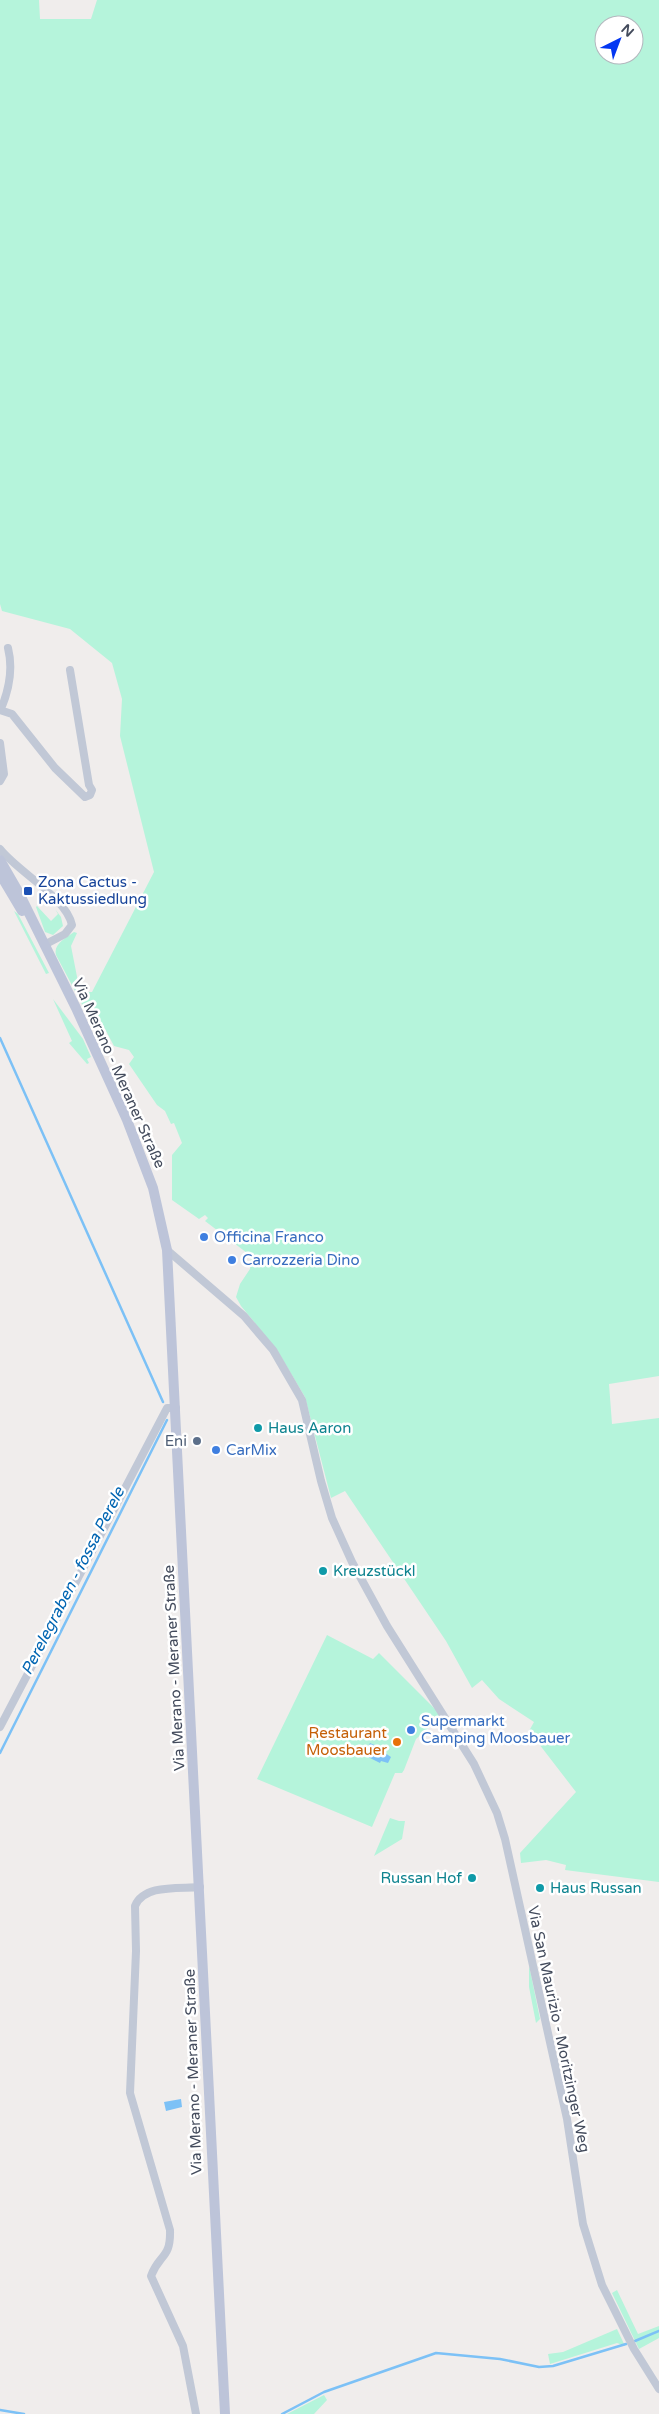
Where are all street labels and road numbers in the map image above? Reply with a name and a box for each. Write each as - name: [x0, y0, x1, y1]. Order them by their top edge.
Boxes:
- street label: Via Merano - Meraner Straße: [69, 975, 169, 1171]
- street label: Via Merano - Meraner Straße: [160, 1565, 188, 1771]
- street label: Via San Maurizio - Moritzinger Weg: [524, 1904, 594, 2154]
- street label: Via Merano - Meraner Straße: [180, 1969, 206, 2175]

